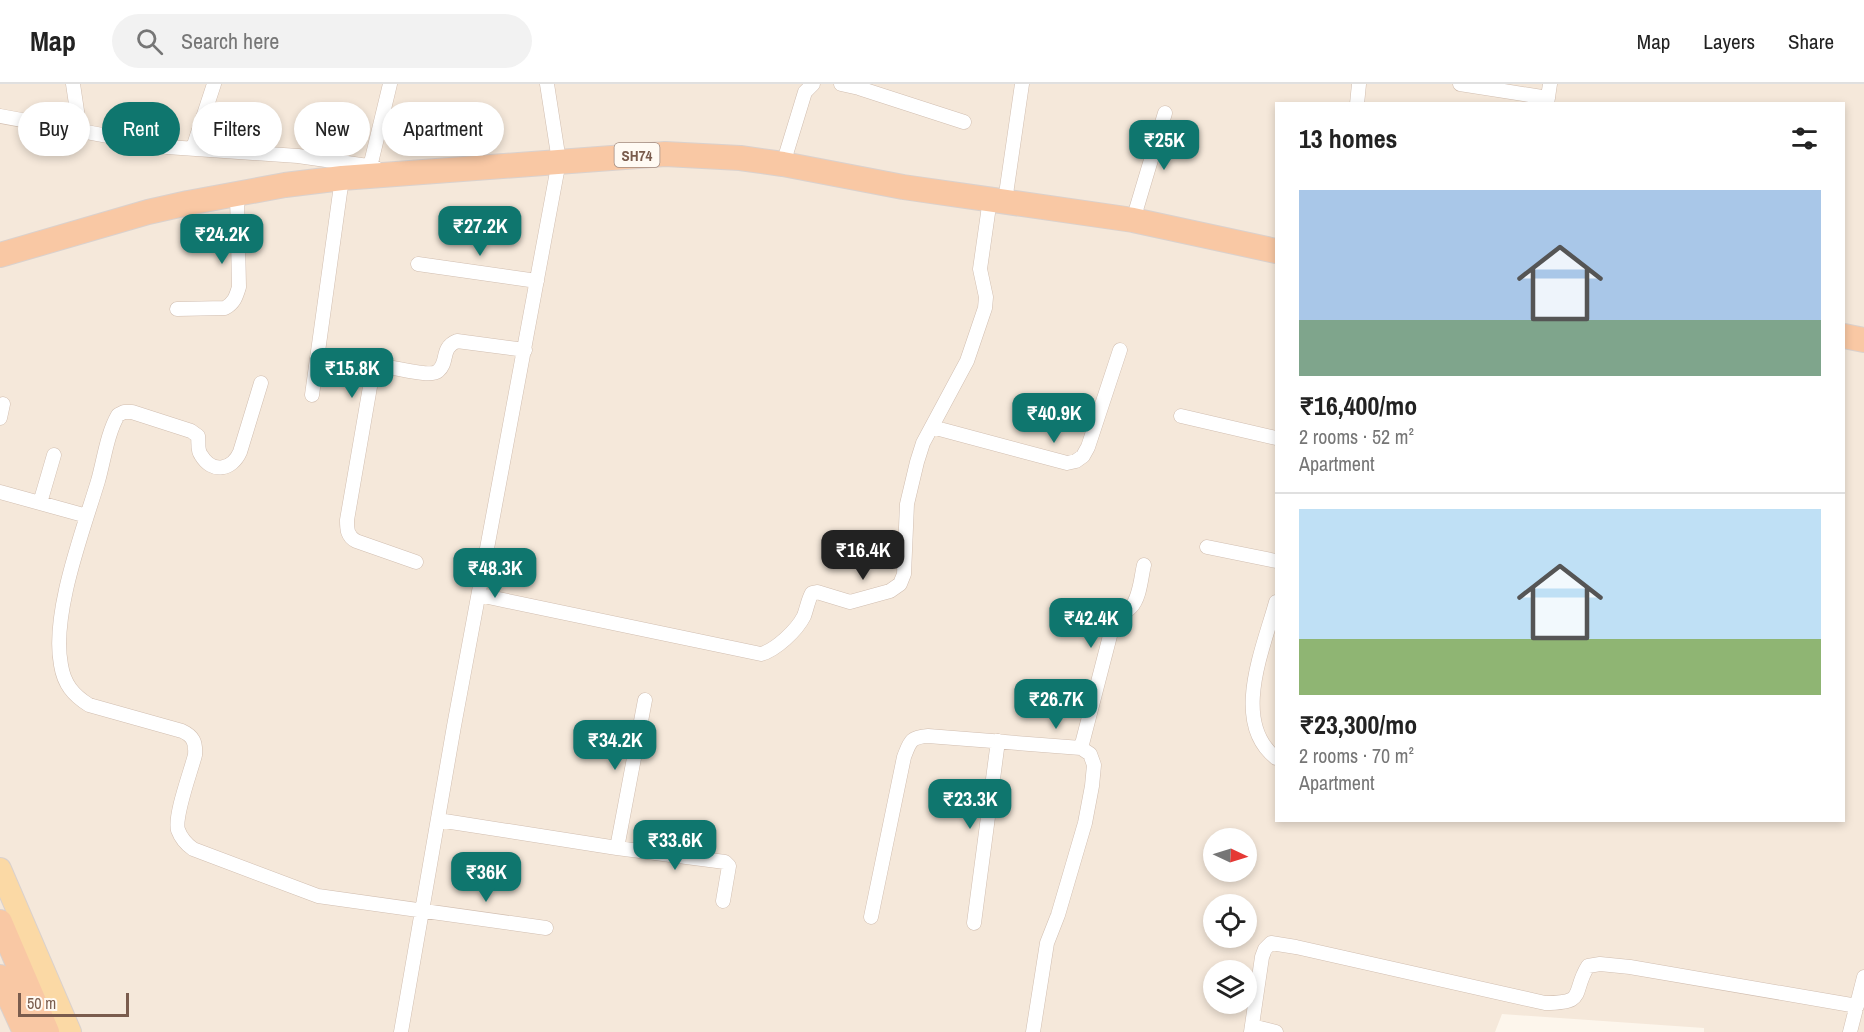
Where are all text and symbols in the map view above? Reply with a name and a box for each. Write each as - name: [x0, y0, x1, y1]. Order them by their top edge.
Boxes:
- search box: [112, 14, 532, 68]
- text: Map: [30, 22, 76, 60]
- icon: search: [133, 25, 166, 58]
- text: Search here: [181, 26, 279, 56]
- text: Map: [1637, 27, 1670, 56]
- text: Layers: [1703, 27, 1755, 56]
- text: Share: [1788, 27, 1834, 56]
- chip: Buy: [18, 102, 90, 156]
- chip: Rent: [102, 102, 180, 156]
- chip: Filters: [192, 102, 282, 156]
- chip: New: [294, 102, 370, 156]
- chip: Apartment: [382, 102, 504, 156]
- pin: ₹25K: [1128, 120, 1200, 171]
- text: 13 homes: [1299, 121, 1397, 156]
- icon: filters: [1788, 122, 1821, 155]
- text: ₹25K: [1143, 126, 1185, 153]
- road number: SH74: [614, 143, 660, 167]
- pin: ₹27.2K: [431, 206, 529, 257]
- text: ₹27.2K: [452, 212, 508, 239]
- pin: ₹24.2K: [173, 214, 271, 265]
- text: ₹24.2K: [194, 220, 250, 247]
- icon: home: [1506, 229, 1614, 337]
- pin: ₹15.8K: [303, 348, 401, 399]
- text: ₹15.8K: [324, 354, 380, 381]
- text: ₹16,400/mo: [1299, 388, 1417, 423]
- pin: ₹40.9K: [1005, 393, 1103, 444]
- text: ₹40.9K: [1026, 399, 1082, 426]
- text: 2 rooms · 52 m²: [1299, 423, 1414, 450]
- text: Apartment: [1299, 450, 1375, 477]
- pin: ₹16.4K: [814, 530, 912, 581]
- text: ₹16.4K: [835, 536, 891, 563]
- pin: ₹48.3K: [446, 548, 544, 599]
- icon: home: [1506, 548, 1614, 656]
- text: ₹48.3K: [467, 554, 523, 581]
- pin: ₹42.4K: [1042, 598, 1140, 649]
- text: ₹42.4K: [1063, 604, 1119, 631]
- pin: ₹26.7K: [1007, 679, 1105, 730]
- text: ₹26.7K: [1028, 685, 1084, 712]
- text: ₹23,300/mo: [1299, 707, 1417, 742]
- pin: ₹34.2K: [566, 720, 664, 771]
- text: ₹34.2K: [587, 726, 643, 753]
- text: 2 rooms · 70 m²: [1299, 742, 1414, 769]
- text: Apartment: [1299, 769, 1375, 796]
- pin: ₹23.3K: [921, 779, 1019, 830]
- text: ₹23.3K: [942, 785, 998, 812]
- pin: ₹33.6K: [626, 820, 724, 871]
- text: ₹33.6K: [647, 826, 703, 853]
- north arrow: [1203, 828, 1257, 882]
- map controls: [1203, 828, 1257, 1014]
- pin: ₹36K: [450, 852, 522, 903]
- text: ₹36K: [465, 858, 507, 885]
- button: locate: [1203, 894, 1257, 948]
- button: layers: [1203, 960, 1257, 1014]
- scale bar: [18, 990, 129, 1018]
- text: 50 m: [27, 992, 56, 1014]

